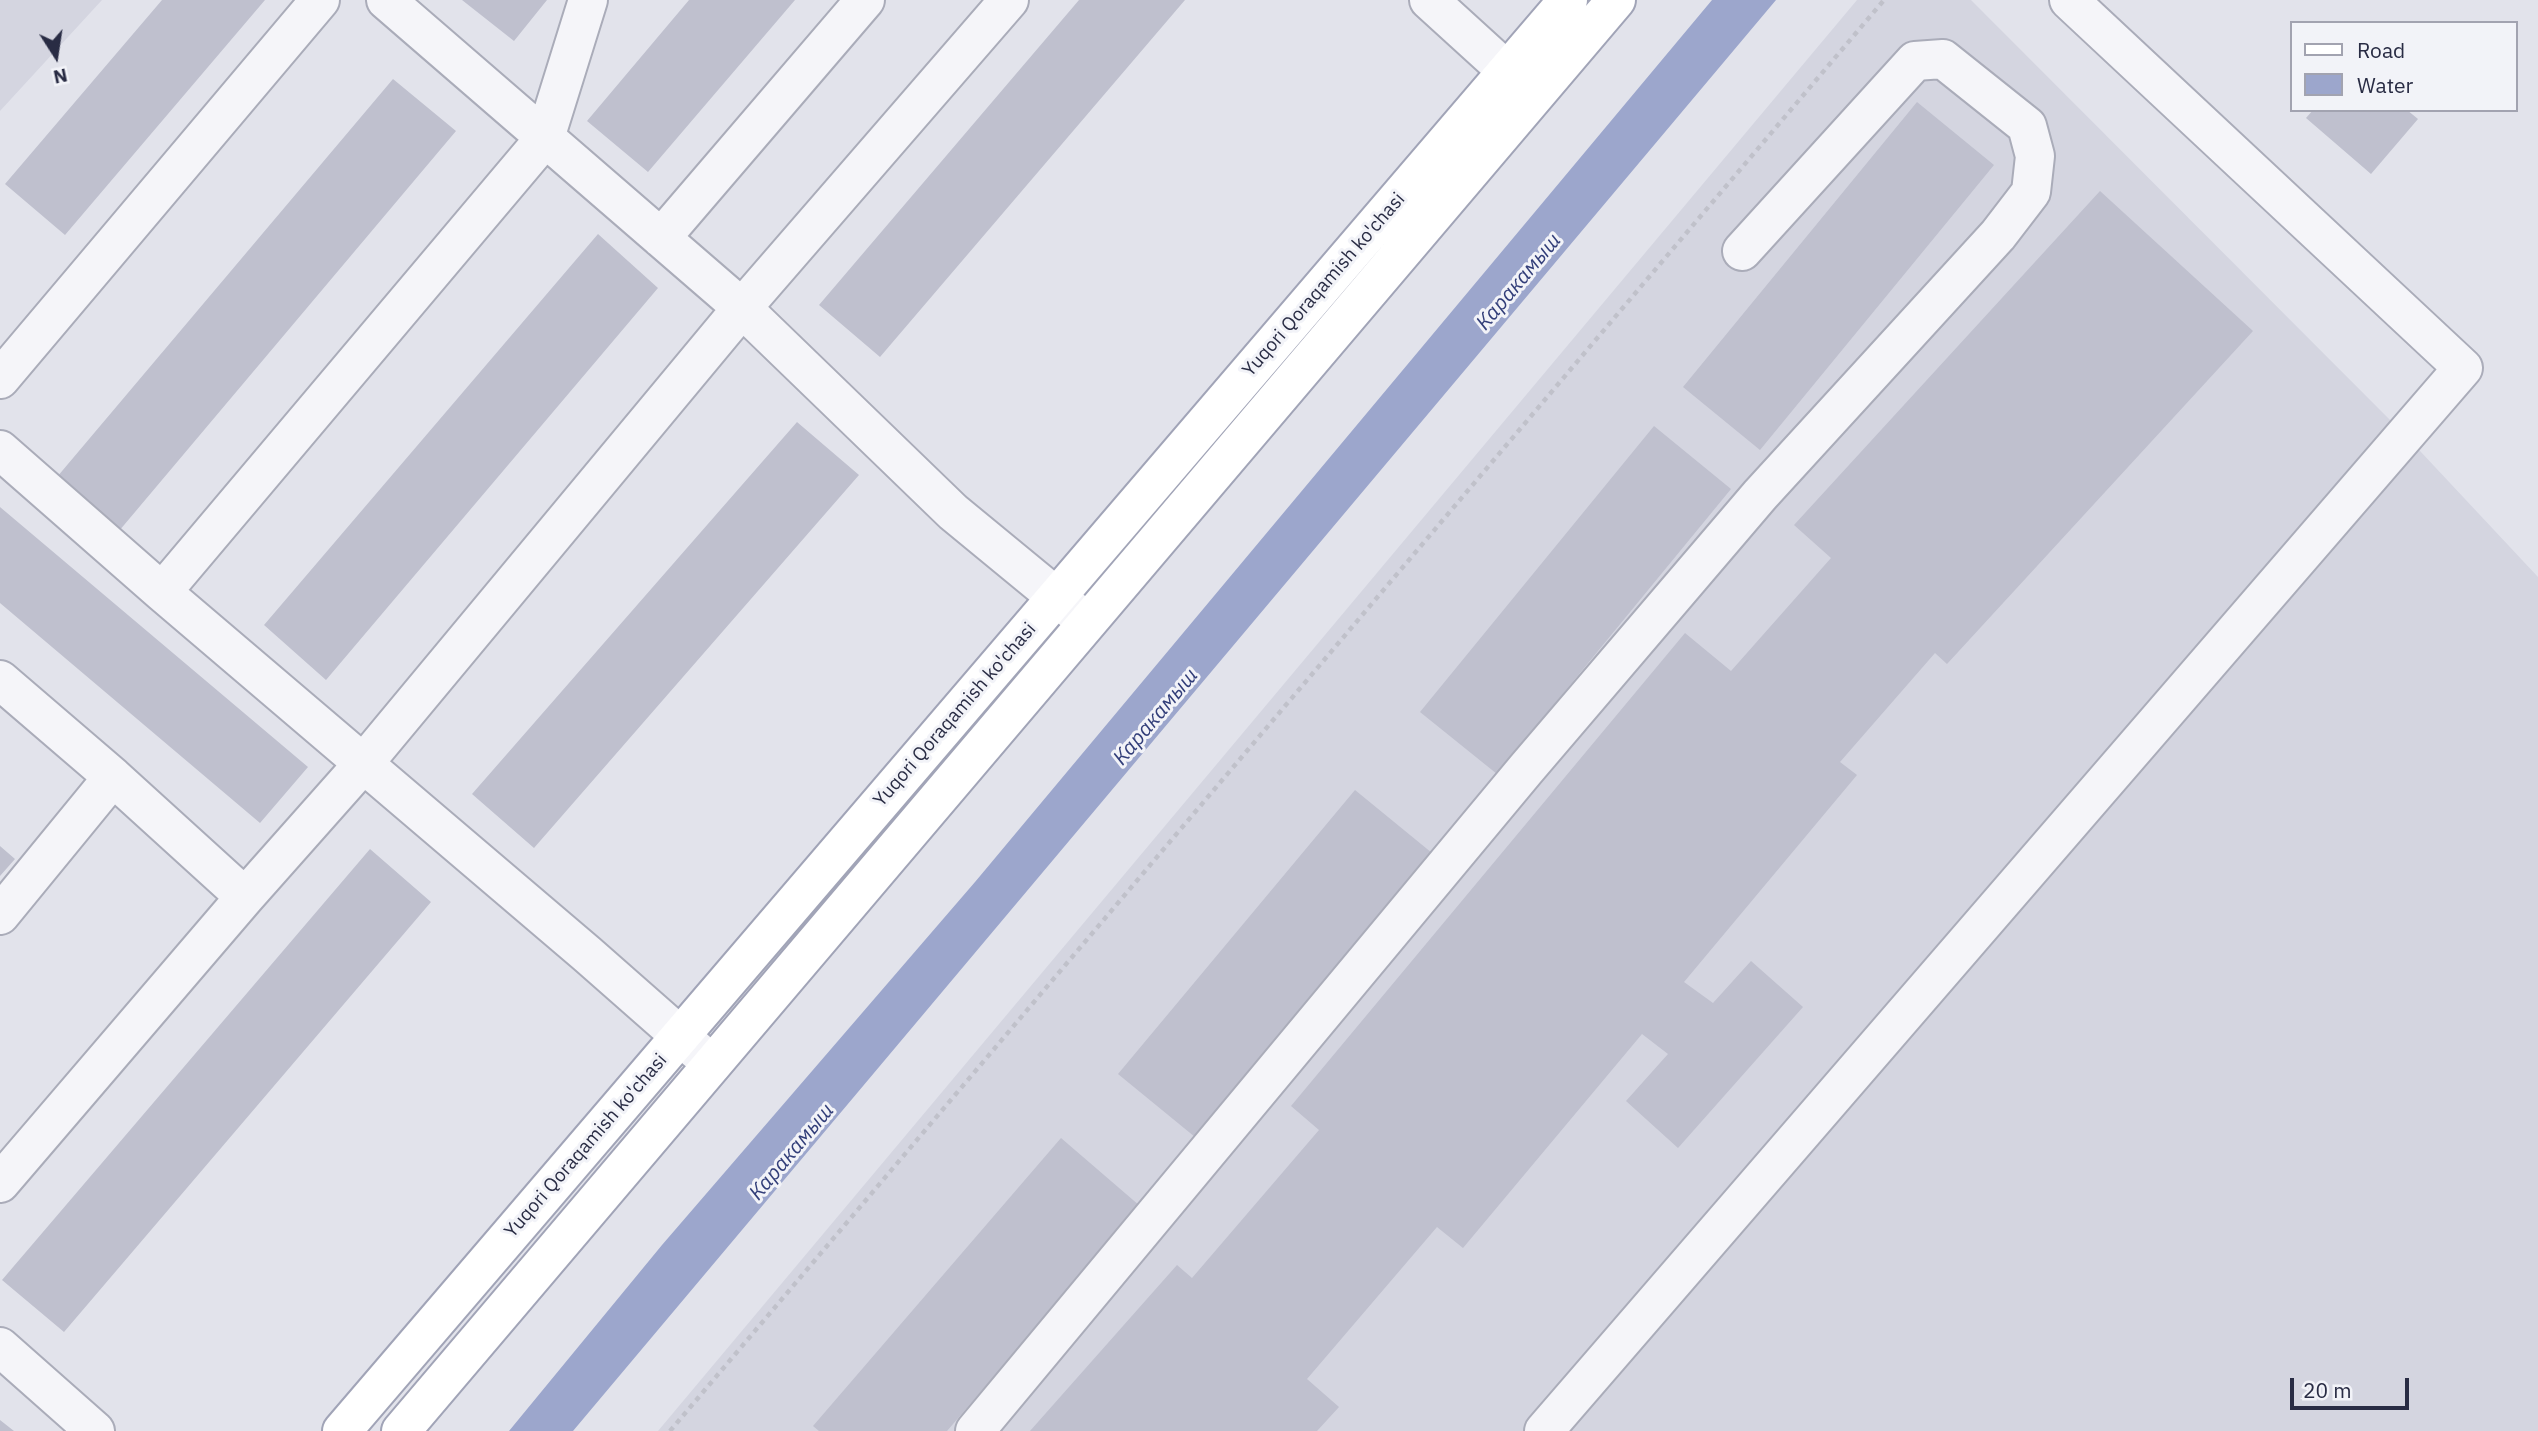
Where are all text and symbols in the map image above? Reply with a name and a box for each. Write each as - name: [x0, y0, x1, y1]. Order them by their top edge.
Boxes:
- north arrow: [21, 21, 91, 91]
- legend: [2290, 21, 2517, 112]
- text: Road: [2357, 36, 2405, 64]
- text: N: [51, 63, 70, 90]
- text: Water: [2357, 71, 2413, 99]
- street label: Yuqori Qoraqamish ko'chasi: [1238, 188, 1410, 382]
- water label: Каракамыш: [1471, 229, 1567, 335]
- street label: Yuqori Qoraqamish ko'chasi: [869, 618, 1041, 812]
- water label: Каракамыш: [1108, 664, 1204, 770]
- street label: Yuqori Qoraqamish ko'chasi: [500, 1049, 672, 1243]
- water label: Каракамыш: [744, 1099, 840, 1205]
- scale bar: [2293, 1364, 2412, 1408]
- text: 20 m: [2303, 1376, 2352, 1404]

